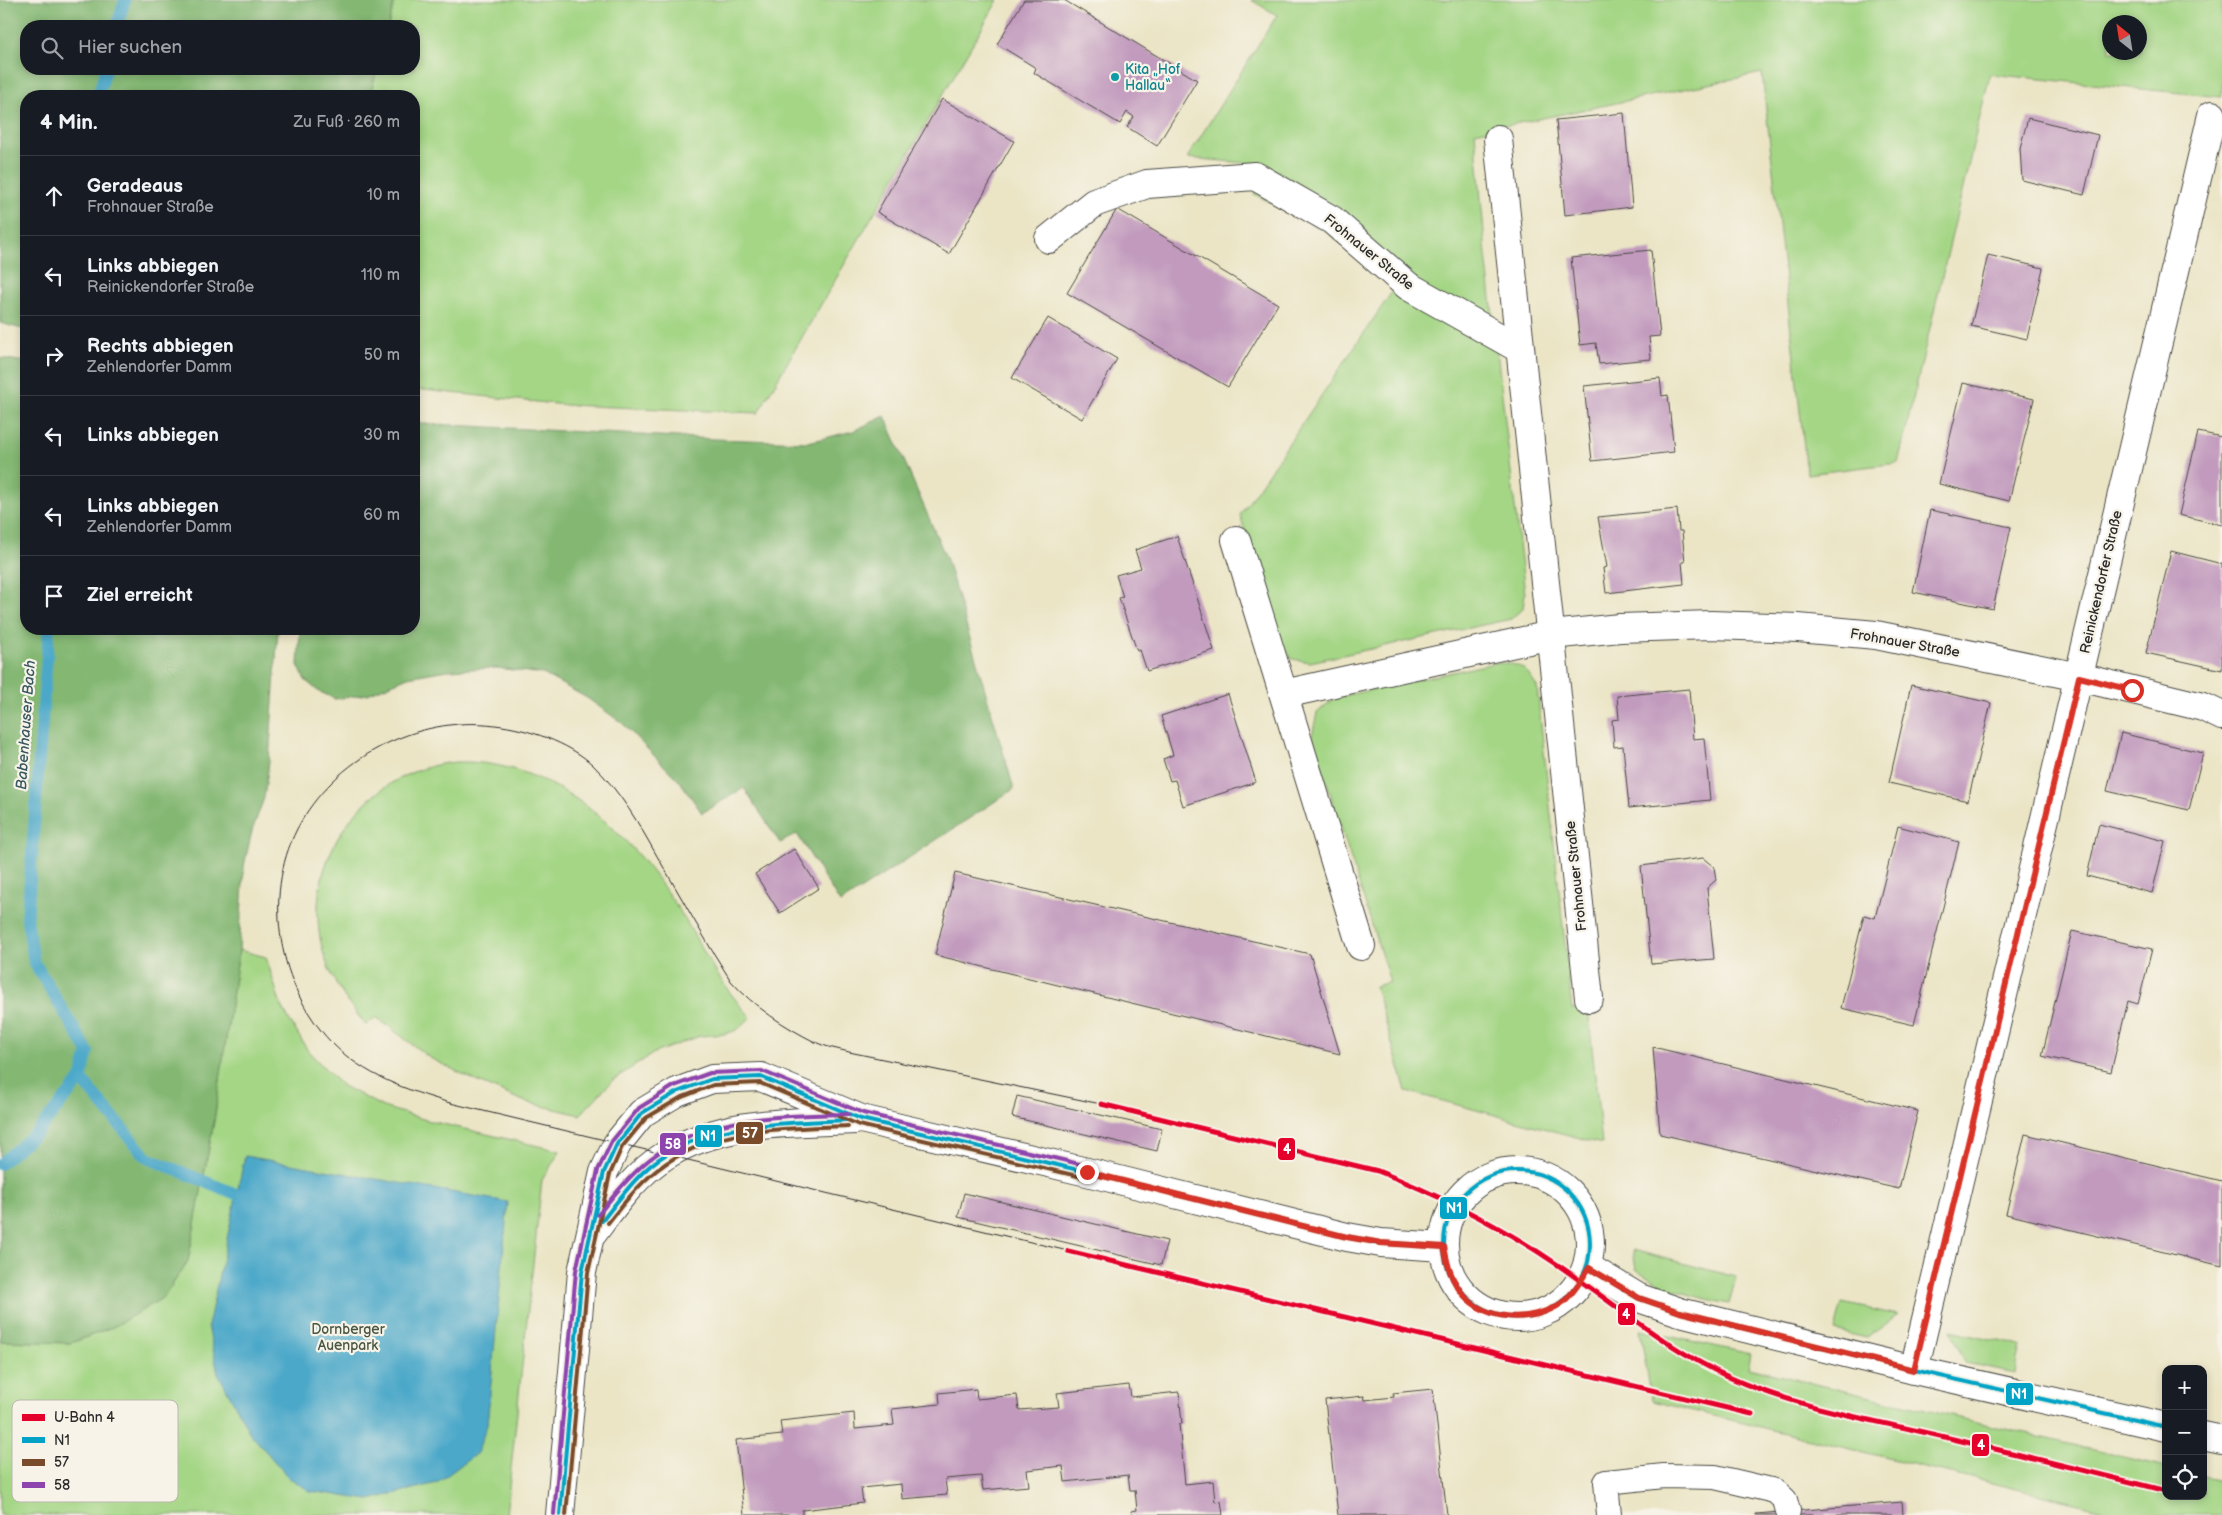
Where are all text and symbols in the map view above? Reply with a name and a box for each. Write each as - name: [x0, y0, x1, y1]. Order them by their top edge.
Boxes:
- north arrow: [2102, 15, 2147, 60]
- search box: [20, 20, 420, 75]
- icon: search: [38, 34, 66, 62]
- text: Hier suchen: [78, 36, 182, 59]
- place label: Kita „Hof Hallau“: [1125, 61, 1181, 94]
- marker: Kita „Hof Hallau“: [1109, 71, 1121, 83]
- text: 4 Min.: [40, 110, 98, 135]
- text: Zu Fuß · 260 m: [293, 113, 400, 132]
- text: Geradeaus: [87, 175, 183, 198]
- icon: ahead: [40, 182, 68, 210]
- text: 10 m: [367, 186, 400, 205]
- text: Frohnauer Straße: [87, 198, 214, 217]
- street label: Frohnauer Straße: [1321, 211, 1417, 293]
- text: Links abbiegen: [87, 255, 219, 278]
- icon: left: [40, 262, 68, 290]
- text: 110 m: [361, 266, 400, 285]
- text: Reinickendorfer Straße: [87, 278, 254, 297]
- text: Rechts abbiegen: [87, 335, 234, 358]
- icon: right: [40, 342, 68, 370]
- text: 50 m: [364, 346, 400, 365]
- text: Zehlendorfer Damm: [87, 358, 232, 377]
- icon: left: [40, 422, 68, 450]
- text: Links abbiegen: [87, 424, 219, 447]
- text: 30 m: [363, 426, 400, 445]
- text: Links abbiegen: [87, 495, 219, 518]
- icon: left: [40, 502, 68, 530]
- text: 60 m: [363, 506, 400, 525]
- street label: Reinickendorfer Straße: [2076, 509, 2126, 655]
- text: Zehlendorfer Damm: [87, 518, 232, 537]
- icon: arrive: [40, 582, 68, 610]
- text: Ziel erreicht: [87, 584, 193, 607]
- street label: Frohnauer Straße: [1849, 625, 1961, 661]
- water label: Babenhauser Bach: [12, 660, 40, 790]
- route start: [2121, 679, 2144, 702]
- street label: Frohnauer Straße: [1562, 820, 1590, 932]
- line badge: 57: [735, 1121, 764, 1145]
- line badge: N1: [694, 1124, 723, 1148]
- text: 57: [742, 1125, 758, 1142]
- text: N1: [700, 1128, 716, 1145]
- line badge: 58: [659, 1132, 687, 1156]
- text: 58: [665, 1136, 681, 1153]
- line badge: 4: [1277, 1137, 1296, 1161]
- text: 4: [1283, 1141, 1292, 1158]
- route end: [1076, 1161, 1099, 1184]
- line badge: N1: [1439, 1196, 1468, 1220]
- text: N1: [1446, 1200, 1462, 1217]
- line badge: 4: [1617, 1302, 1636, 1326]
- text: 4: [1622, 1306, 1631, 1323]
- park label: Dornberger Auenpark: [311, 1321, 386, 1354]
- map controls: [2162, 1365, 2207, 1500]
- button: +: [2162, 1365, 2207, 1410]
- line badge: N1: [2005, 1382, 2034, 1406]
- text: N1: [2011, 1386, 2027, 1403]
- legend: [12, 1400, 178, 1502]
- text: U-Bahn 4: [54, 1409, 115, 1426]
- button: −: [2162, 1410, 2207, 1455]
- text: N1: [54, 1432, 70, 1449]
- line badge: 4: [1971, 1433, 1990, 1457]
- text: 4: [1977, 1437, 1986, 1454]
- text: 57: [54, 1454, 69, 1471]
- button: locate: [2162, 1455, 2207, 1500]
- text: 58: [54, 1477, 70, 1494]

